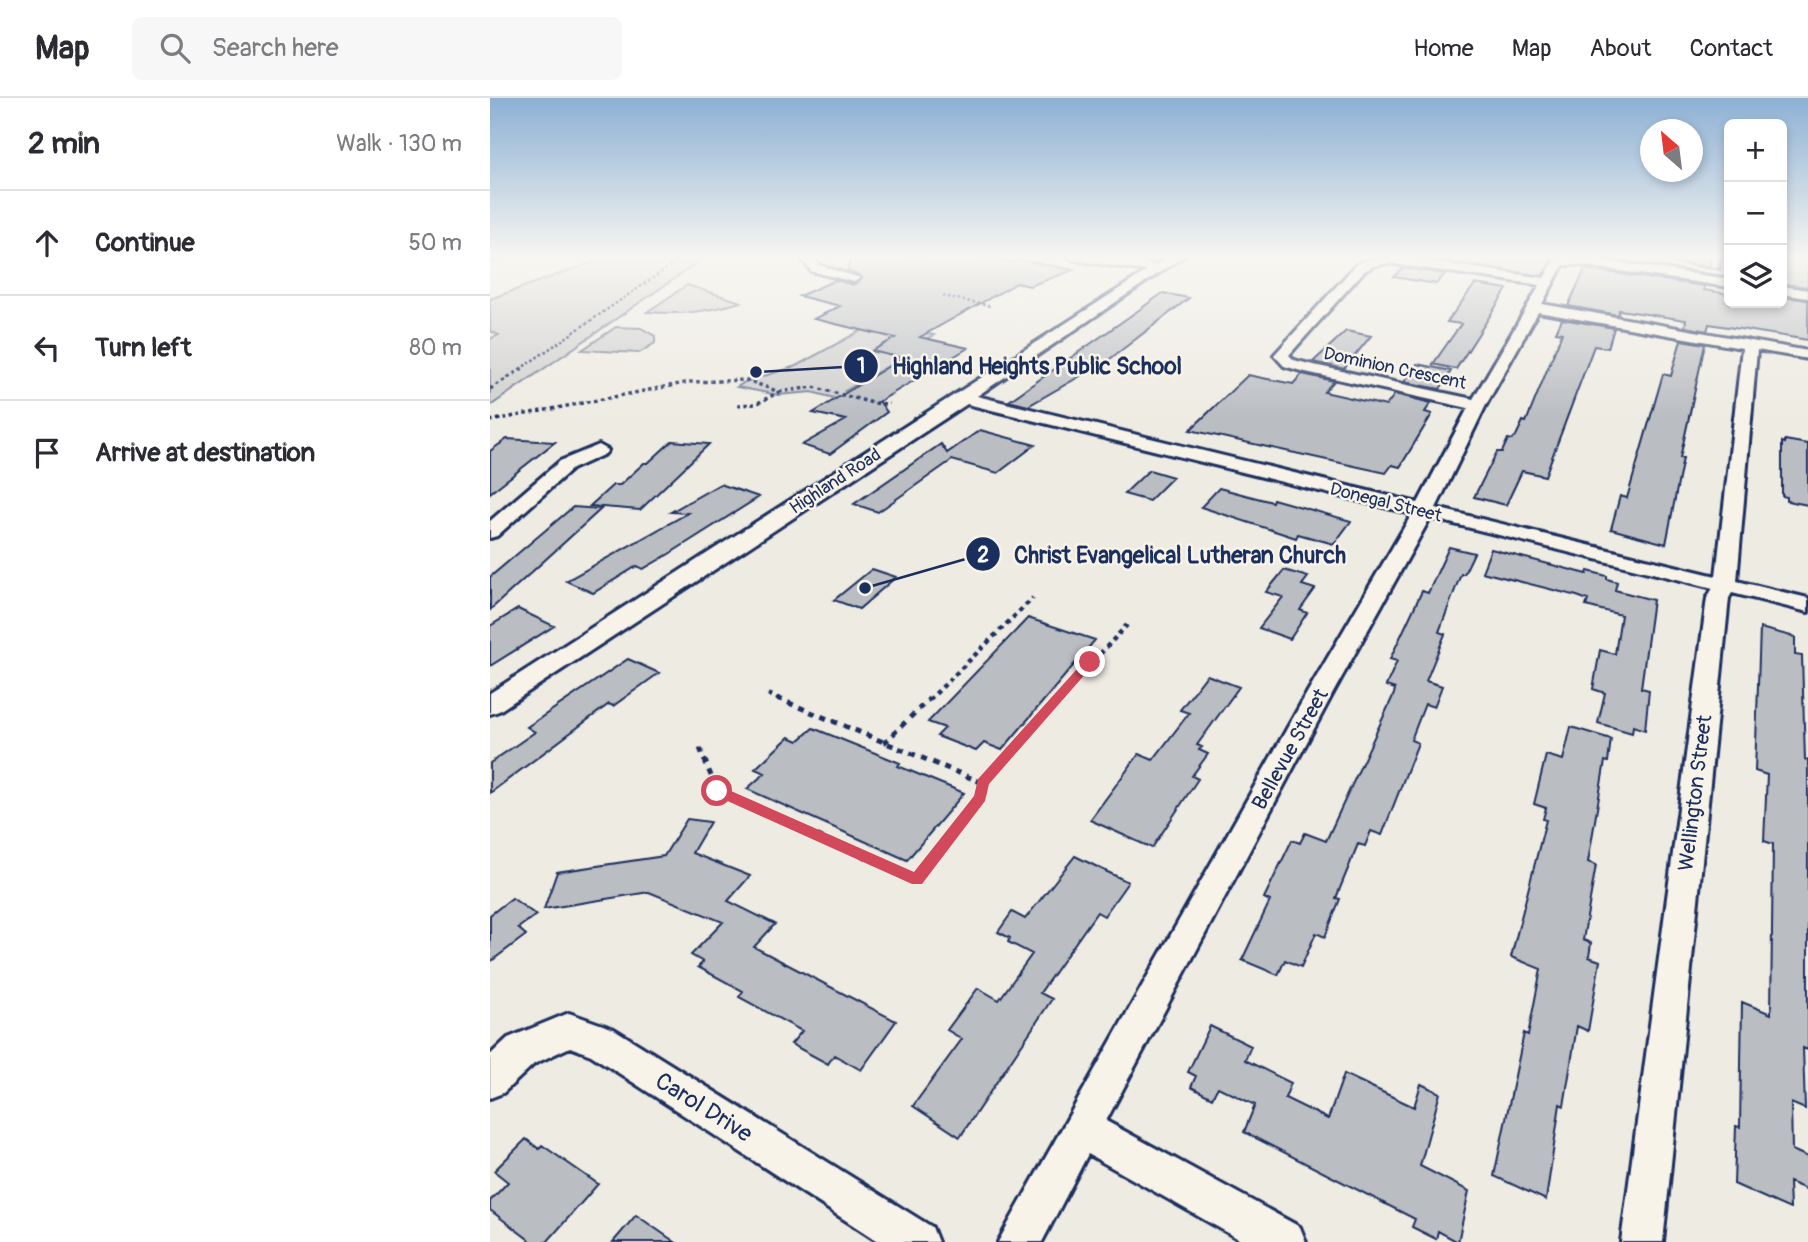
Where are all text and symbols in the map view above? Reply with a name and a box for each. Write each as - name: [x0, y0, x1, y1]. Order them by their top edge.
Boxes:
- search box: [132, 17, 622, 80]
- text: Map: [35, 28, 90, 69]
- icon: search: [156, 29, 194, 67]
- text: Search here: [212, 32, 339, 64]
- text: Home: [1413, 34, 1474, 63]
- text: Map: [1512, 34, 1552, 63]
- text: About: [1590, 34, 1652, 63]
- text: Contact: [1690, 34, 1773, 63]
- north arrow: [1640, 119, 1703, 182]
- map controls: [1724, 119, 1787, 308]
- button: +: [1724, 119, 1787, 182]
- text: 2 min: [28, 125, 100, 162]
- text: Walk · 130 m: [336, 129, 462, 158]
- button: −: [1724, 182, 1787, 245]
- icon: ahead: [28, 224, 66, 262]
- text: Continue: [95, 227, 195, 259]
- text: 50 m: [408, 228, 462, 257]
- button: layers: [1724, 245, 1787, 308]
- icon: left: [28, 329, 66, 367]
- text: Turn left: [95, 332, 191, 364]
- text: 80 m: [409, 333, 462, 362]
- street label: Dominion Crescent: [1321, 342, 1469, 395]
- callout: Highland Heights Public School: [843, 344, 1196, 388]
- text: Highland Heights Public School: [892, 352, 1182, 381]
- text: 1: [857, 353, 865, 380]
- icon: arrive: [28, 434, 66, 472]
- text: Arrive at destination: [95, 437, 315, 469]
- street label: Highland Road: [785, 443, 885, 520]
- street label: Donegal Street: [1328, 478, 1445, 528]
- callout: Christ Evangelical Lutheran Church: [966, 532, 1360, 576]
- text: Christ Evangelical Lutheran Church: [1014, 541, 1346, 570]
- text: 2: [977, 542, 989, 569]
- route end: [1074, 646, 1105, 677]
- street label: Bellevue Street: [1246, 683, 1335, 815]
- street label: Wellington Street: [1673, 713, 1719, 873]
- route start: [701, 775, 732, 806]
- street label: Carol Drive: [650, 1066, 758, 1149]

